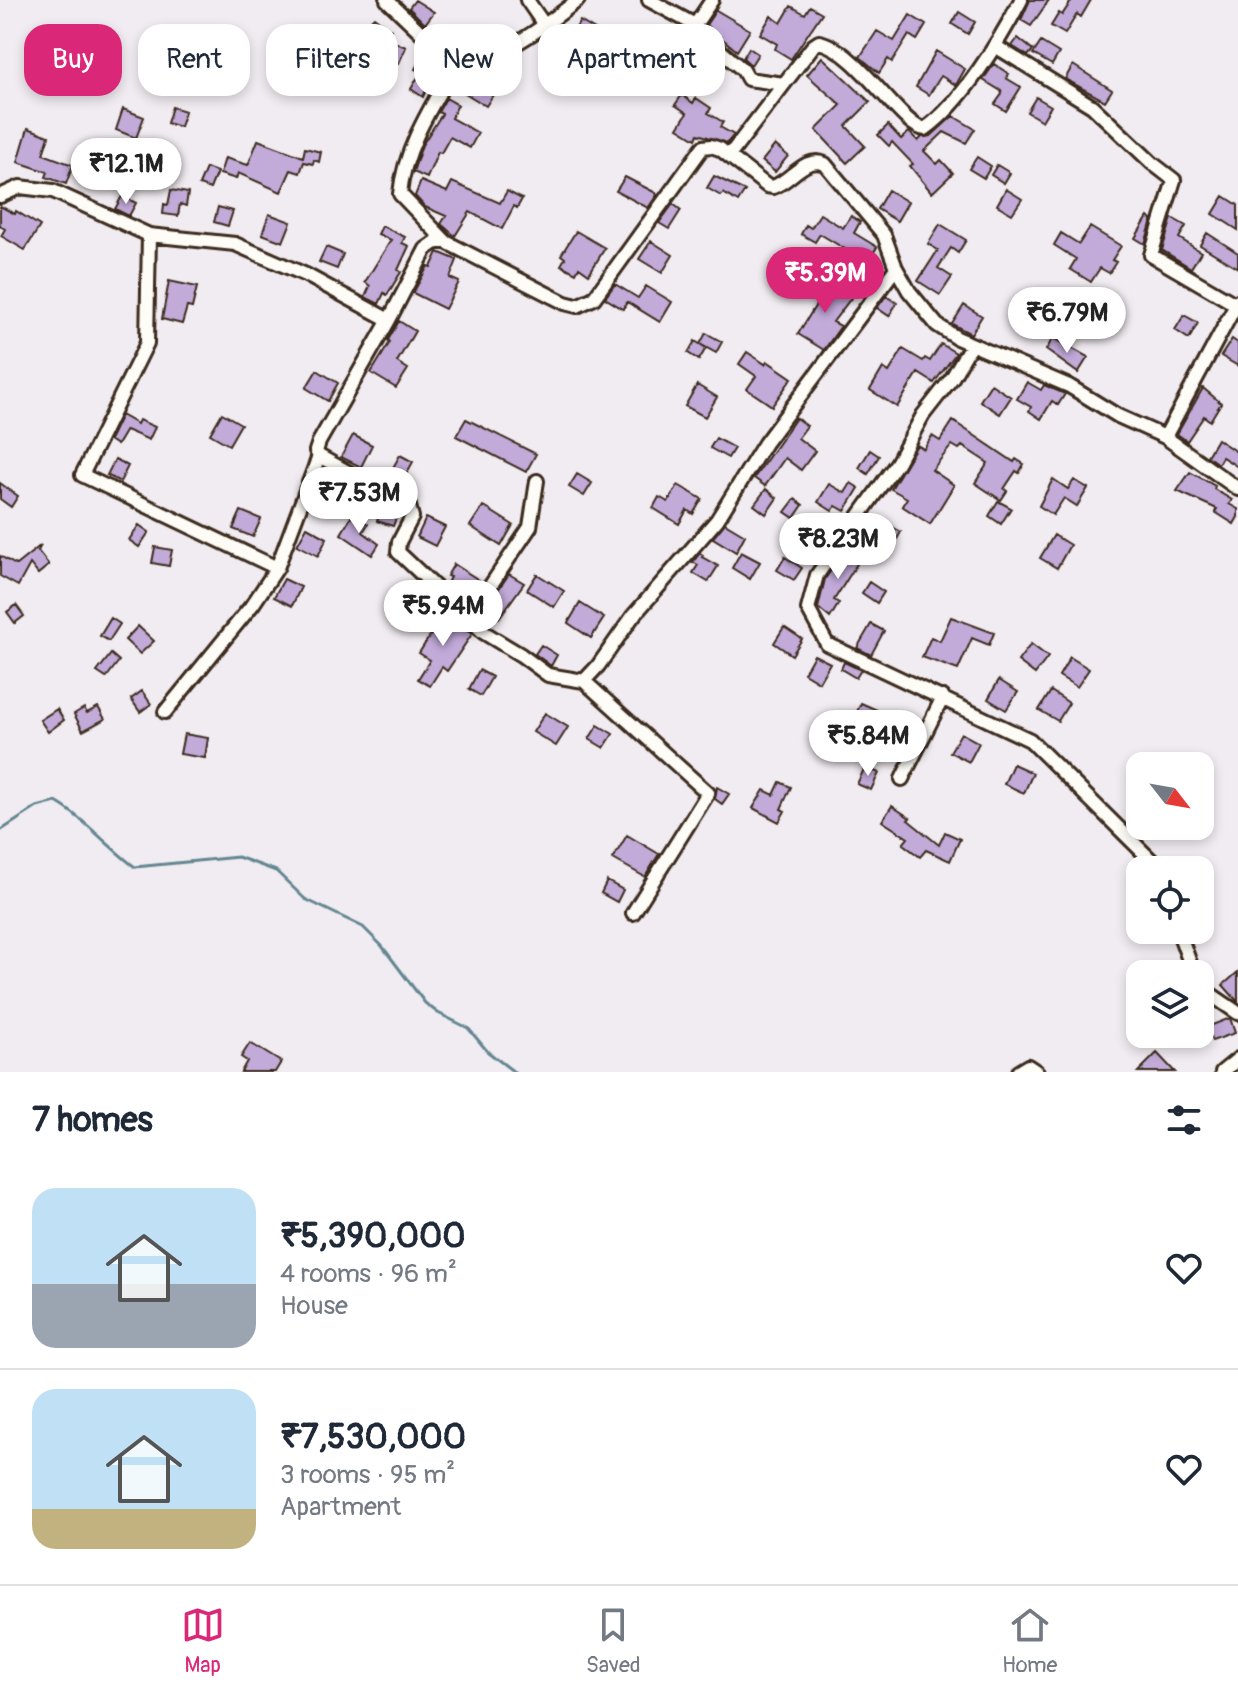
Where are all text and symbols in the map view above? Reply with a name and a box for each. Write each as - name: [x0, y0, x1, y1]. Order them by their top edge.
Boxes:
- chip: Buy: [24, 24, 122, 96]
- chip: Rent: [138, 24, 250, 96]
- chip: Filters: [266, 24, 398, 96]
- chip: New: [414, 24, 522, 96]
- chip: Apartment: [538, 24, 725, 96]
- pin: ₹12.1M: [61, 138, 191, 206]
- text: ₹12.1M: [89, 148, 163, 180]
- pin: ₹5.39M: [760, 247, 890, 315]
- text: ₹5.39M: [784, 257, 866, 289]
- pin: ₹6.79M: [1002, 287, 1132, 355]
- text: ₹6.79M: [1026, 297, 1108, 329]
- pin: ₹7.53M: [294, 467, 424, 535]
- text: ₹7.53M: [318, 477, 400, 509]
- pin: ₹8.23M: [773, 513, 903, 581]
- text: ₹8.23M: [797, 523, 879, 555]
- pin: ₹5.94M: [378, 580, 508, 648]
- text: ₹5.94M: [402, 590, 484, 622]
- pin: ₹5.84M: [803, 710, 933, 778]
- text: ₹5.84M: [827, 720, 909, 752]
- north arrow: [1126, 752, 1214, 840]
- map controls: [1126, 752, 1214, 1048]
- button: locate: [1126, 856, 1214, 944]
- button: layers: [1126, 960, 1214, 1048]
- icon: filters: [1162, 1098, 1206, 1142]
- text: 7 homes: [32, 1099, 153, 1142]
- text: ₹5,390,000: [280, 1215, 465, 1258]
- icon: home: [96, 1220, 192, 1316]
- icon: heart: [1162, 1246, 1206, 1290]
- text: 4 rooms · 96 m²: [280, 1258, 457, 1290]
- text: House: [280, 1290, 348, 1322]
- text: ₹7,530,000: [280, 1416, 466, 1459]
- icon: home: [96, 1421, 192, 1517]
- icon: heart: [1162, 1447, 1206, 1491]
- text: 3 rooms · 95 m²: [280, 1459, 455, 1491]
- text: Apartment: [280, 1491, 401, 1523]
- tab: Map: [181, 1603, 225, 1679]
- tab: Saved: [586, 1603, 641, 1679]
- tab: Home: [1002, 1603, 1057, 1679]

